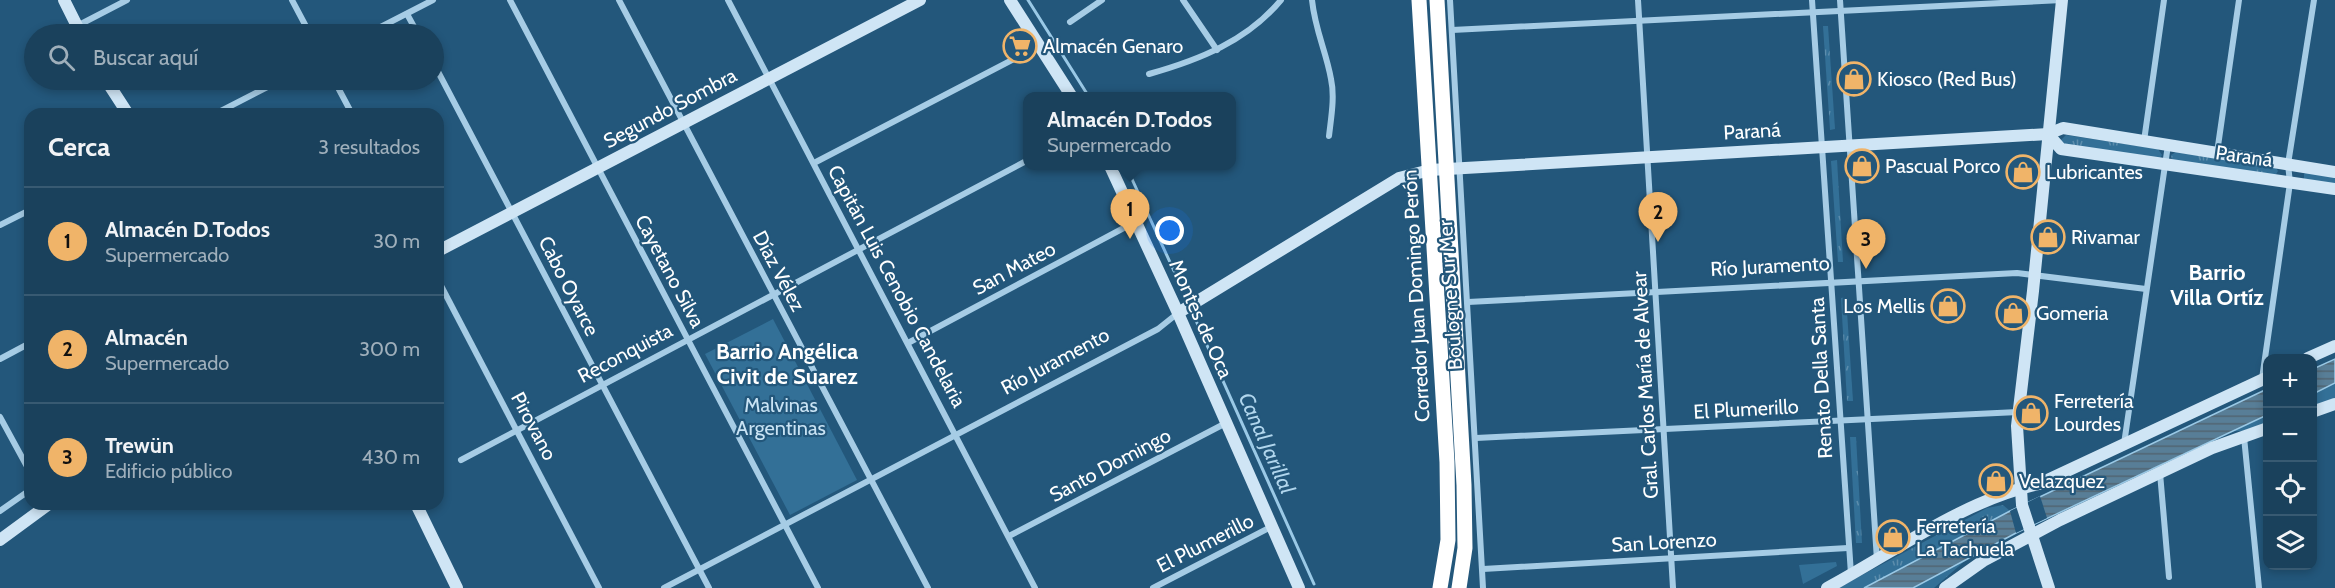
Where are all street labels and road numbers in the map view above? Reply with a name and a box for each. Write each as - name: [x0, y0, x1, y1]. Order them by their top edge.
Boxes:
- street label: Segundo Sombra: [599, 63, 741, 153]
- street label: Paraná: [1723, 117, 1782, 144]
- street label: Paraná: [2214, 140, 2274, 172]
- street label: Capitán Luis Cenobio Candelaria: [823, 161, 971, 412]
- street label: Corredor Juan Domingo Perón: [1397, 169, 1435, 423]
- street label: Cayetano Silva: [630, 210, 710, 332]
- street label: Boulogne Sur Mer: [1433, 218, 1467, 371]
- street label: Díaz Vélez: [748, 227, 810, 315]
- street label: Cabo Oyarce: [534, 232, 604, 340]
- street label: San Mateo: [968, 236, 1060, 300]
- street label: Río Juramento: [1710, 251, 1830, 281]
- street label: Montes de Oca: [1164, 256, 1238, 382]
- street label: Gral. Carlos María de Alvear: [1627, 270, 1663, 499]
- street label: Renato Della Santa: [1805, 296, 1837, 459]
- street label: Reconquista: [574, 318, 677, 388]
- street label: Río Juramento: [997, 322, 1113, 400]
- street label: Pirovano: [506, 388, 562, 464]
- street label: El Plumerillo: [1693, 394, 1799, 424]
- street label: Santo Domingo: [1045, 423, 1175, 507]
- street label: El Plumerillo: [1153, 508, 1257, 578]
- street label: San Lorenzo: [1611, 527, 1717, 557]

